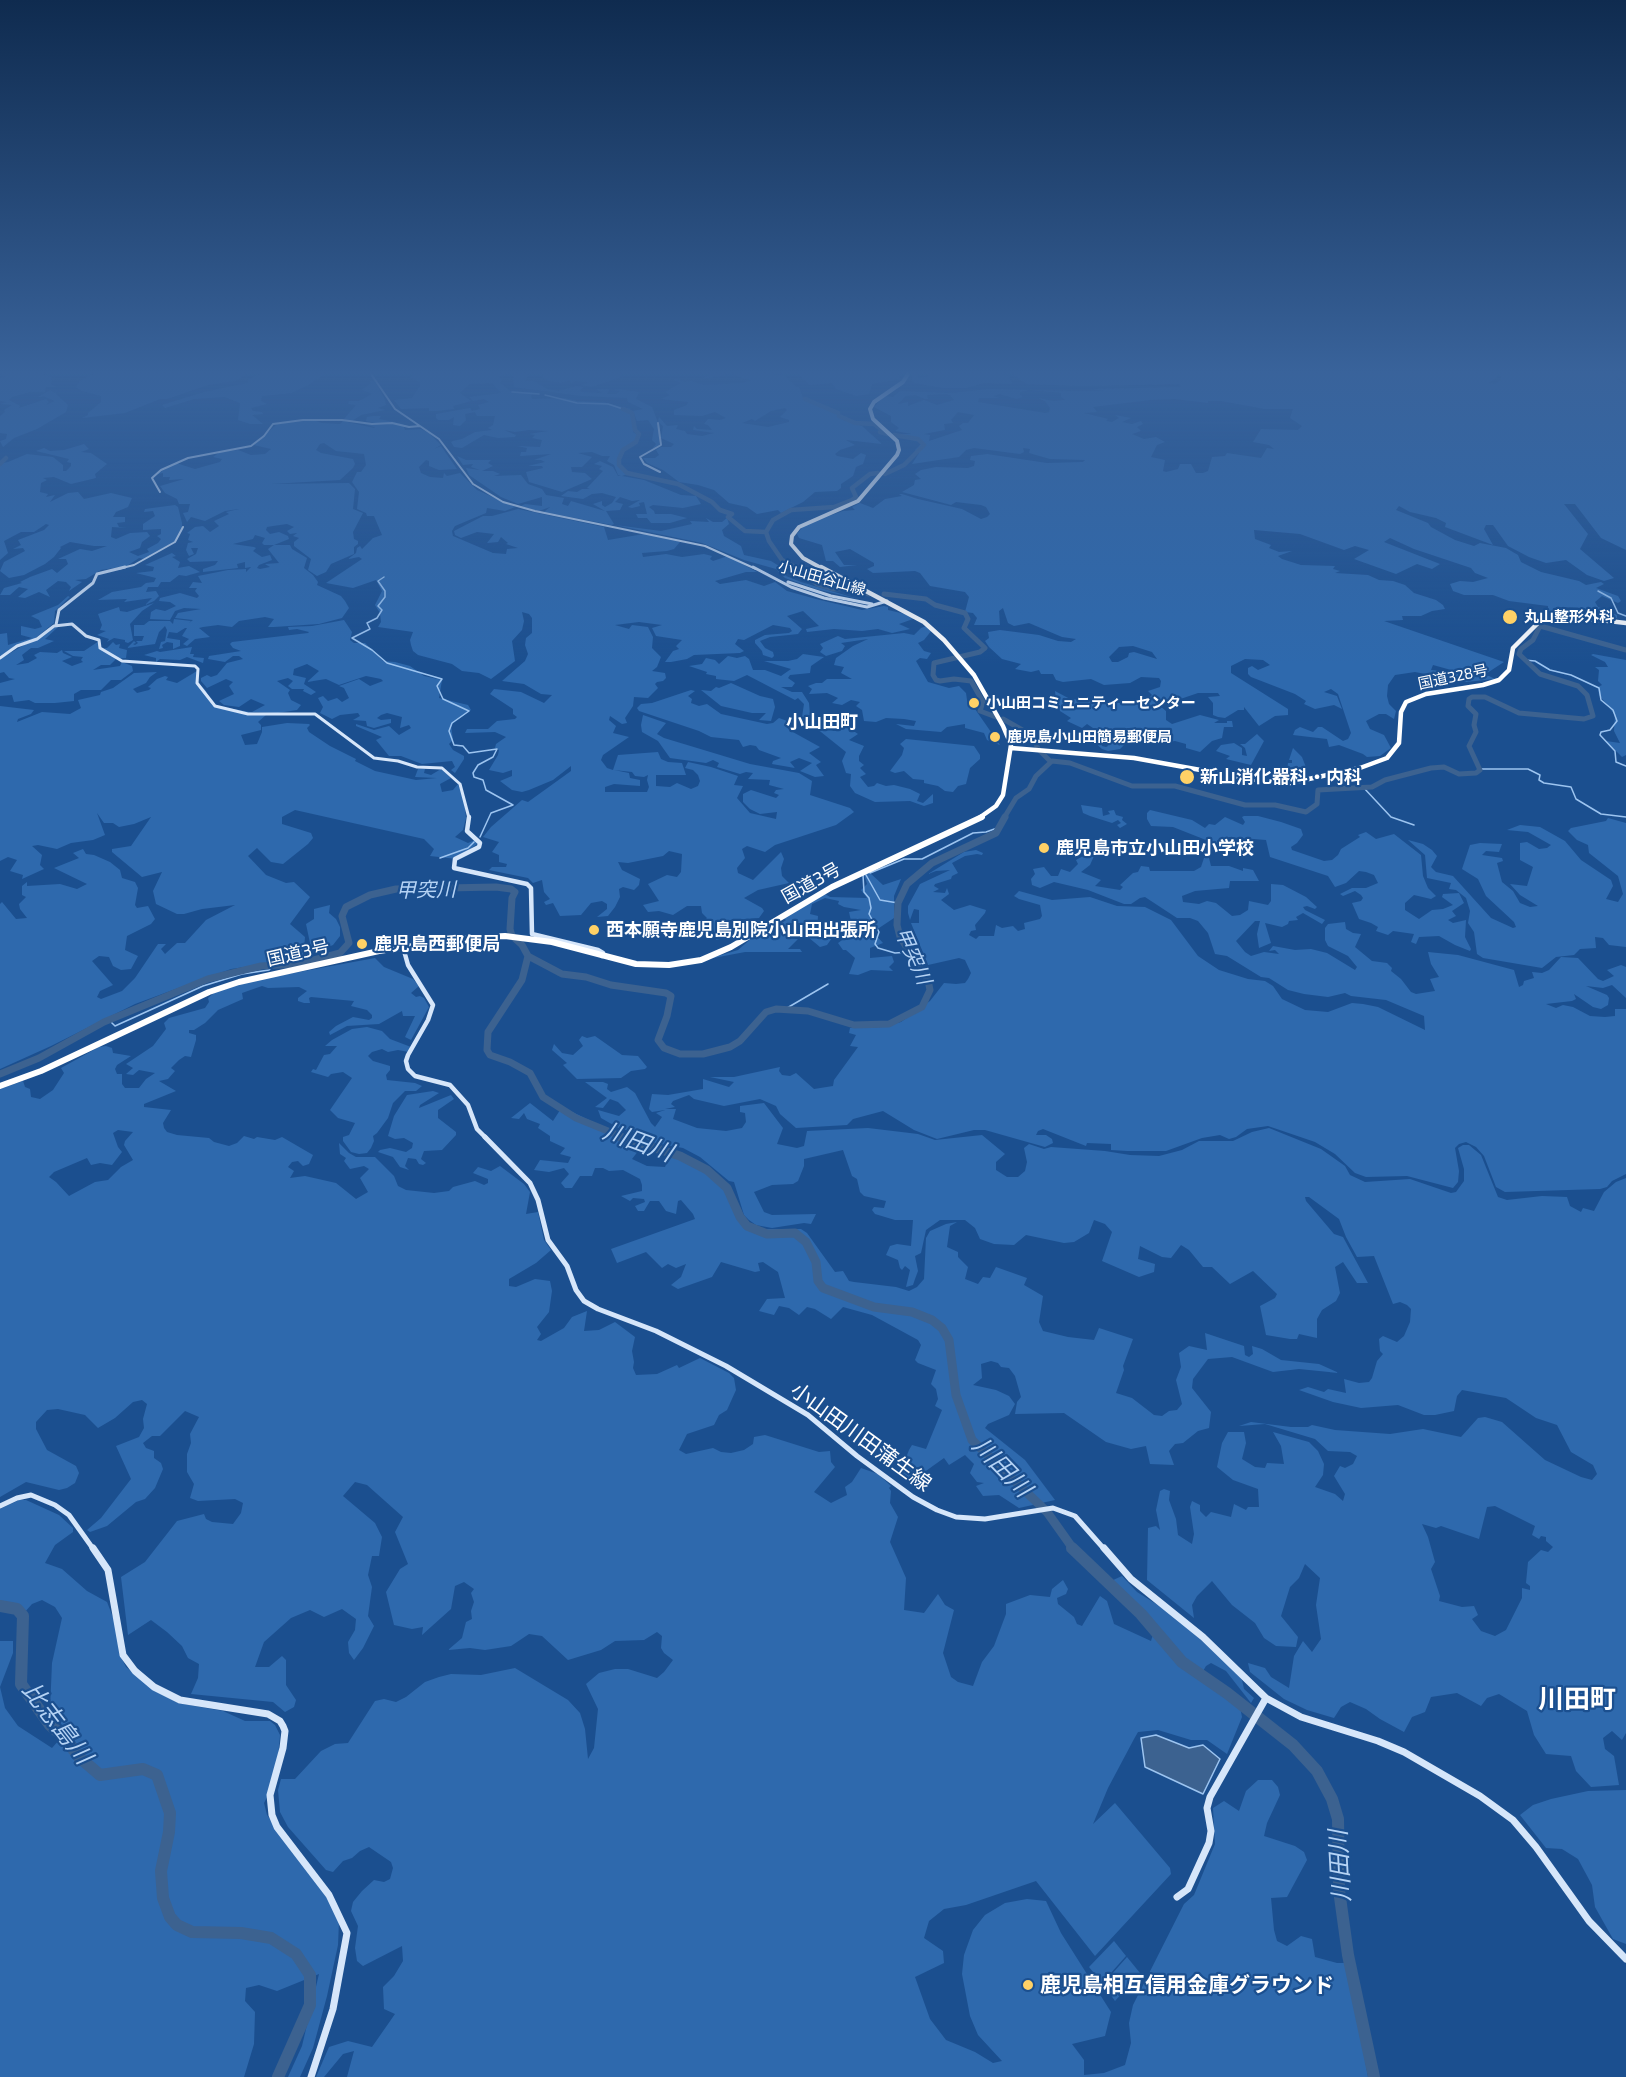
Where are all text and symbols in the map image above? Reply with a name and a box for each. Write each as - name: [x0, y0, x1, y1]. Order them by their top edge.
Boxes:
- street label: 小山田谷山線: [776, 557, 868, 599]
- marker: 丸山整形外科: [1501, 608, 1519, 626]
- place label: 丸山整形外科: [1524, 608, 1614, 626]
- street label: 国道328号: [1416, 661, 1490, 693]
- place label: 小山田コミュニティーセンター: [986, 694, 1196, 712]
- marker: 小山田コミュニティーセンター: [967, 696, 981, 710]
- district label: 小山田町: [786, 711, 858, 733]
- place label: 鹿児島小山田簡易郵便局: [1007, 728, 1172, 746]
- marker: 鹿児島小山田簡易郵便局: [988, 730, 1002, 744]
- place label: 新山消化器科・内科: [1200, 766, 1362, 788]
- marker: 新山消化器科・内科: [1178, 768, 1196, 786]
- place label: 鹿児島市立小山田小学校: [1056, 837, 1254, 859]
- marker: 鹿児島市立小山田小学校: [1037, 841, 1051, 855]
- street label: 国道3号: [778, 858, 844, 908]
- water label: 甲突川: [396, 877, 456, 903]
- place label: 西本願寺鹿児島別院小山田出張所: [606, 919, 876, 941]
- marker: 西本願寺鹿児島別院小山田出張所: [587, 923, 601, 937]
- water label: 甲突川: [890, 924, 936, 988]
- place label: 鹿児島西郵便局: [374, 933, 500, 955]
- street label: 国道3号: [264, 935, 332, 971]
- marker: 鹿児島西郵便局: [355, 937, 369, 951]
- water label: 川田川: [599, 1116, 677, 1168]
- street label: 小山田川田蒲生線: [786, 1377, 936, 1497]
- water label: 川田川: [967, 1431, 1037, 1503]
- water label: 比志島川: [16, 1676, 98, 1770]
- district label: 川田町: [1538, 1683, 1616, 1715]
- water label: 川田川: [1324, 1829, 1356, 1903]
- place label: 鹿児島相互信用金庫グラウンド: [1040, 1972, 1334, 1998]
- marker: 鹿児島相互信用金庫グラウンド: [1021, 1978, 1035, 1992]

